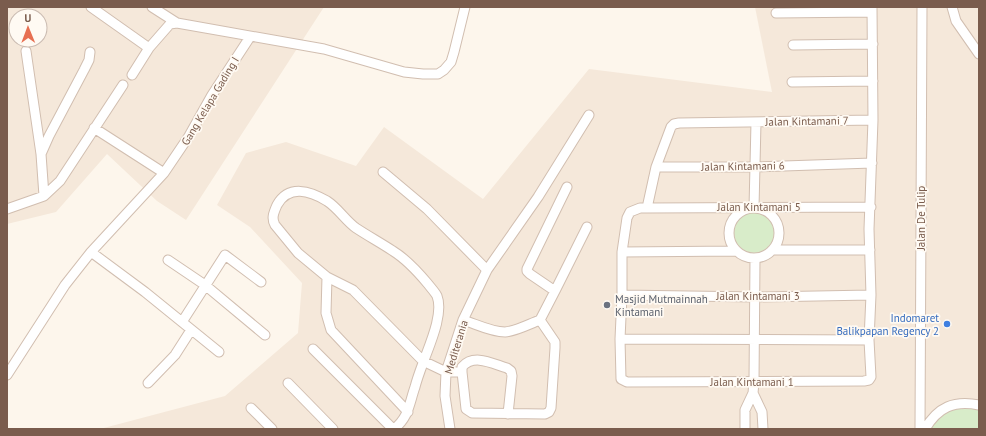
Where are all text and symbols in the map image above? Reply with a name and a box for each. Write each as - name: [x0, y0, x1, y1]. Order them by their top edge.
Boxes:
- north arrow: [8, 8, 48, 48]
- text: U: [24, 11, 31, 25]
- street label: Gang Kelapa Gading I: [178, 54, 242, 148]
- street label: Jalan Kintamani 7: [764, 113, 849, 129]
- street label: Jalan Kintamani 6: [700, 158, 785, 174]
- street label: Jalan De Tulip: [914, 186, 928, 251]
- street label: Jalan Kintamani 5: [716, 200, 801, 214]
- street label: Jalan Kintamani 3: [715, 289, 800, 303]
- place label: Masjid Mutmainnah Kintamani: [615, 292, 708, 319]
- marker: Masjid Mutmainnah Kintamani: [602, 300, 612, 310]
- place label: Indomaret Balikpapan Regency 2: [836, 311, 939, 338]
- street label: Mediterania: [441, 318, 471, 376]
- marker: Indomaret Balikpapan Regency 2: [942, 319, 952, 329]
- street label: Jalan Kintamani 1: [709, 375, 794, 389]

